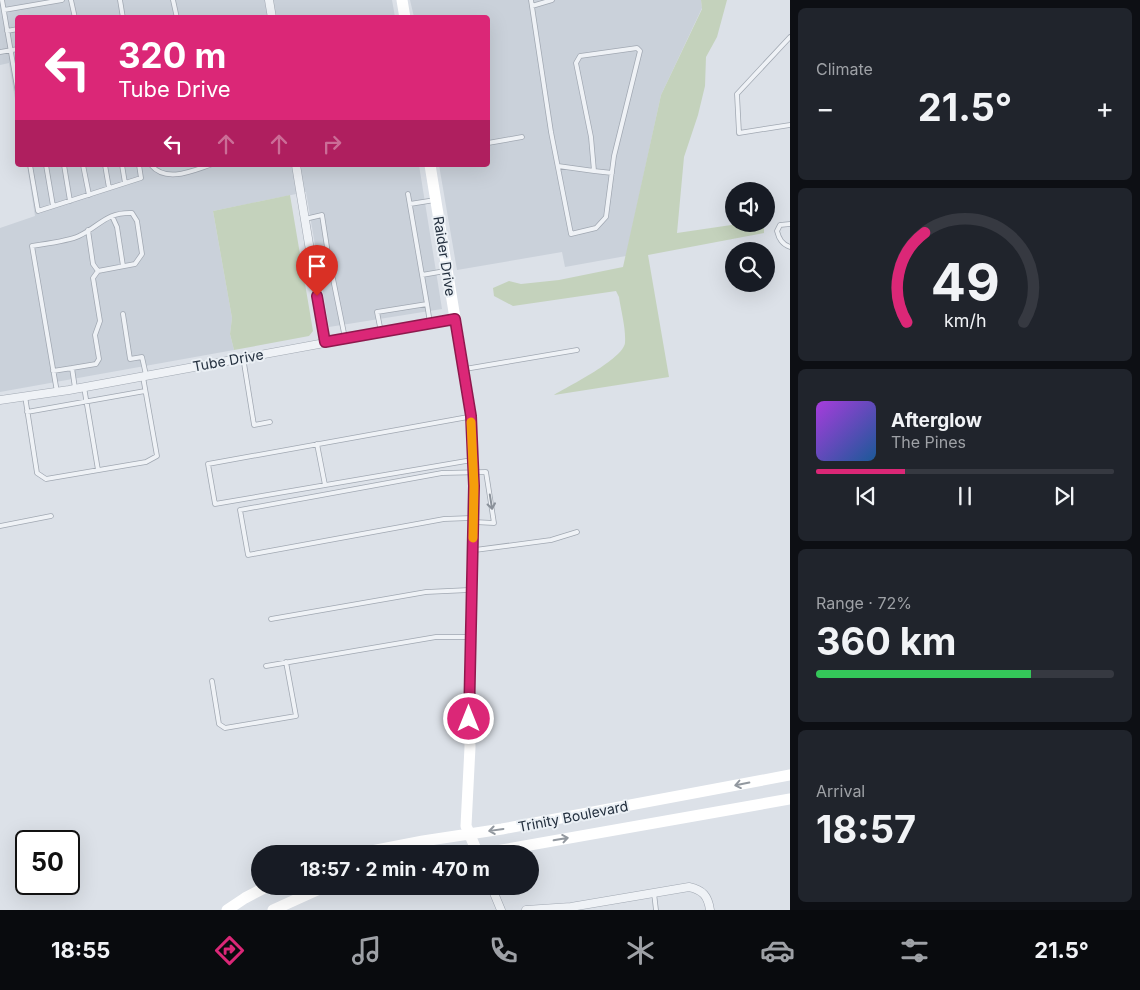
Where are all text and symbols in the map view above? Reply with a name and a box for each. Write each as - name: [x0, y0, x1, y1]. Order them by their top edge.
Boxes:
- text: 320 m: [118, 34, 226, 76]
- icon: left: [35, 35, 100, 100]
- text: Climate: [816, 59, 873, 79]
- text: Tube Drive: [118, 76, 231, 102]
- text: 21.5°: [918, 84, 1012, 130]
- text: −: [816, 91, 835, 125]
- text: +: [1095, 91, 1114, 125]
- icon: left: [159, 130, 187, 158]
- icon: ahead: [212, 130, 240, 158]
- icon: ahead: [265, 130, 293, 158]
- icon: right: [318, 130, 346, 158]
- map controls: [725, 182, 775, 292]
- button: sound: [725, 182, 775, 232]
- street label: Raider Drive: [430, 215, 460, 297]
- button: search: [725, 242, 775, 292]
- pin: [296, 245, 338, 296]
- text: 49: [931, 251, 999, 314]
- icon: arrive: [303, 252, 331, 280]
- text: km/h: [944, 310, 986, 331]
- street label: Tube Drive: [191, 345, 265, 375]
- text: Afterglow: [891, 409, 982, 432]
- text: The Pines: [891, 432, 966, 452]
- icon: previous: [852, 482, 880, 510]
- icon: pause: [951, 482, 979, 510]
- icon: next: [1050, 482, 1078, 510]
- one-way arrow: [486, 493, 496, 509]
- text: Range · 72%: [816, 593, 912, 613]
- text: 360 km: [816, 618, 957, 664]
- position arrow: [442, 692, 494, 744]
- one-way arrow: [735, 779, 751, 789]
- text: Arrival: [816, 781, 865, 801]
- street label: Trinity Boulevard: [516, 797, 630, 835]
- text: 18:57: [816, 806, 916, 852]
- one-way arrow: [489, 825, 505, 835]
- speed limit sign: 50: [15, 830, 80, 895]
- one-way arrow: [553, 834, 569, 844]
- text: 18:57 · 2 min · 470 m: [300, 858, 490, 881]
- icon: directions: [212, 933, 247, 968]
- icon: music: [349, 933, 384, 968]
- icon: phone: [486, 933, 521, 968]
- icon: climate: [623, 933, 658, 968]
- icon: car: [760, 933, 795, 968]
- icon: filters: [897, 933, 932, 968]
- text: 18:55: [51, 937, 110, 963]
- text: 21.5°: [1034, 937, 1089, 963]

